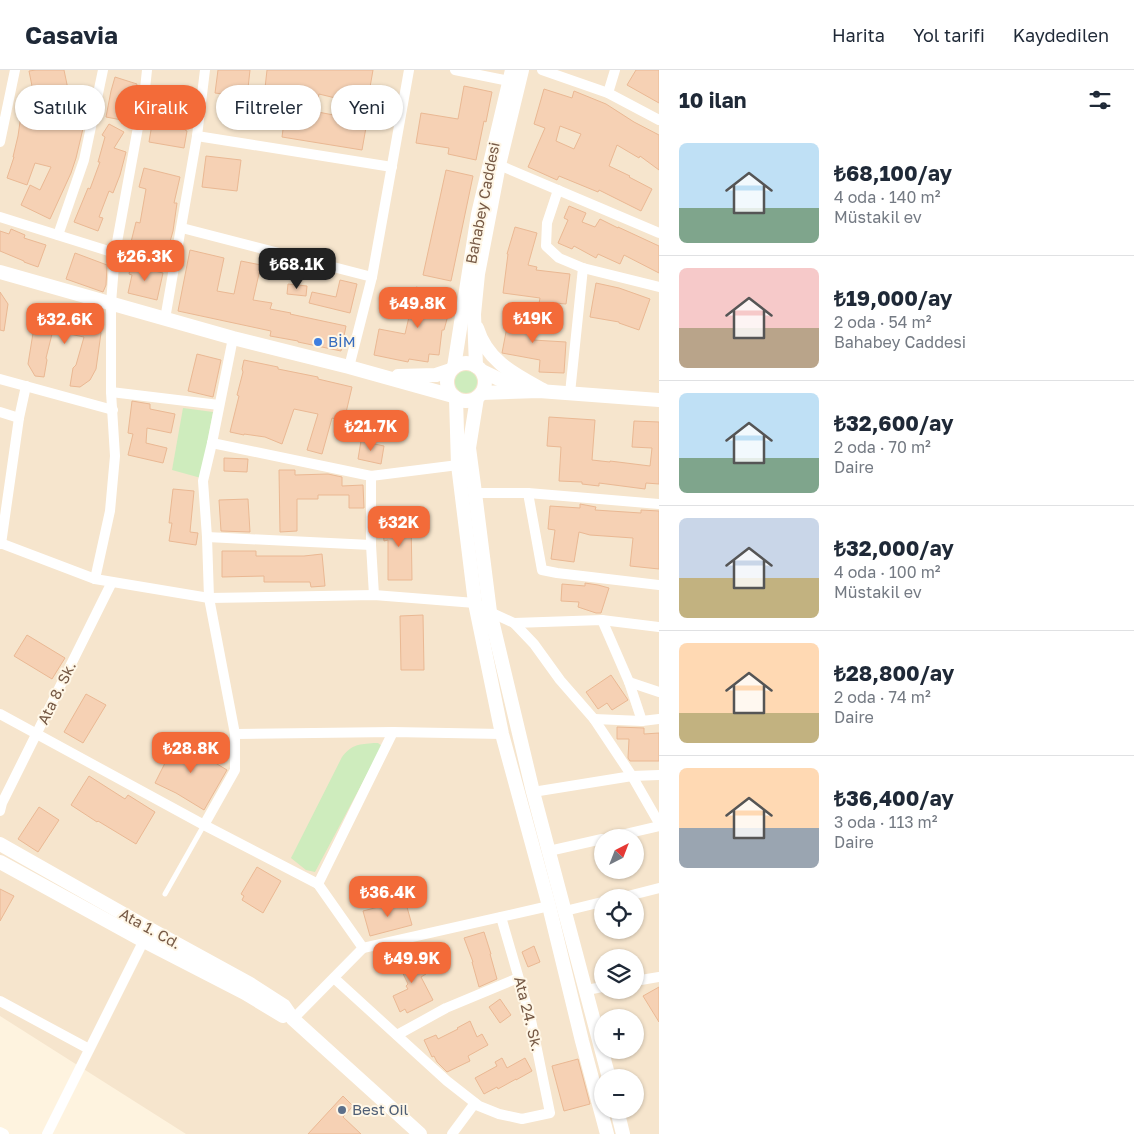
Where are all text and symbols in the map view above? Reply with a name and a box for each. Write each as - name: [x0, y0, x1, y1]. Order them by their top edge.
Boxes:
- text: Casavia: [25, 20, 118, 49]
- text: Harita: [832, 24, 885, 46]
- text: Yol tarifi: [913, 24, 985, 46]
- text: Kaydedilen: [1013, 24, 1109, 46]
- chip: Satılık: [15, 85, 105, 130]
- chip: Kiralık: [115, 85, 206, 130]
- chip: Filtreler: [216, 85, 321, 130]
- chip: Yeni: [331, 85, 403, 130]
- icon: filters: [1086, 86, 1114, 114]
- text: 10 ilan: [679, 87, 746, 113]
- street label: Bahabey Caddesi: [461, 140, 503, 265]
- text: ₺68,100/ay: [834, 160, 952, 186]
- icon: home: [719, 163, 779, 223]
- text: 4 oda · 140 m²: [834, 187, 940, 207]
- text: Müstakil ev: [834, 207, 922, 227]
- pin: ₺26.3K: [104, 240, 186, 282]
- text: ₺26.3K: [117, 246, 173, 266]
- pin: ₺68.1K: [256, 248, 338, 290]
- text: ₺68.1K: [270, 254, 324, 274]
- text: ₺19,000/ay: [834, 285, 952, 311]
- pin: ₺49.8K: [377, 286, 459, 329]
- icon: home: [719, 288, 779, 348]
- text: ₺49.8K: [390, 293, 446, 313]
- pin: ₺32.6K: [24, 302, 106, 345]
- pin: ₺19K: [503, 302, 563, 344]
- text: ₺19K: [513, 308, 553, 328]
- text: ₺32.6K: [37, 309, 93, 329]
- text: 2 oda · 54 m²: [834, 312, 932, 332]
- place label: BİM: [328, 332, 356, 350]
- text: Bahabey Caddesi: [834, 332, 966, 352]
- marker: BİM: [312, 336, 324, 348]
- pin: ₺21.7K: [330, 410, 412, 452]
- text: ₺32,600/ay: [834, 410, 954, 436]
- icon: home: [719, 413, 779, 473]
- text: ₺21.7K: [345, 416, 397, 436]
- text: 2 oda · 70 m²: [834, 437, 931, 457]
- text: Daire: [834, 457, 874, 477]
- pin: ₺32K: [369, 506, 429, 548]
- text: ₺32K: [379, 512, 419, 532]
- text: ₺32,000/ay: [834, 535, 954, 561]
- icon: home: [719, 538, 779, 598]
- text: 4 oda · 100 m²: [834, 562, 941, 582]
- text: Müstakil ev: [834, 582, 922, 602]
- street label: Ata 8. Sk.: [33, 658, 79, 727]
- text: ₺28,800/ay: [834, 660, 954, 686]
- icon: home: [719, 663, 779, 723]
- text: 2 oda · 74 m²: [834, 687, 931, 707]
- text: Daire: [834, 707, 874, 727]
- pin: ₺28.8K: [150, 732, 232, 774]
- text: ₺28.8K: [163, 738, 219, 758]
- text: ₺36,400/ay: [834, 785, 954, 811]
- icon: home: [719, 788, 779, 848]
- text: 3 oda · 113 m²: [834, 812, 937, 832]
- north arrow: [594, 829, 644, 879]
- map controls: [594, 829, 644, 1119]
- text: Daire: [834, 832, 874, 852]
- pin: ₺36.4K: [347, 876, 429, 918]
- text: ₺36.4K: [360, 882, 416, 902]
- button: locate: [594, 889, 644, 939]
- street label: Ata 1. Cd.: [117, 904, 184, 952]
- pin: ₺49.9K: [371, 942, 453, 984]
- text: ₺49.9K: [384, 948, 440, 968]
- button: layers: [594, 949, 644, 999]
- street label: Ata 24. Sk.: [511, 974, 547, 1053]
- button: +: [594, 1009, 644, 1059]
- button: −: [594, 1069, 644, 1119]
- place label: Best Oil: [352, 1100, 409, 1118]
- marker: Best Oil: [336, 1104, 348, 1116]

